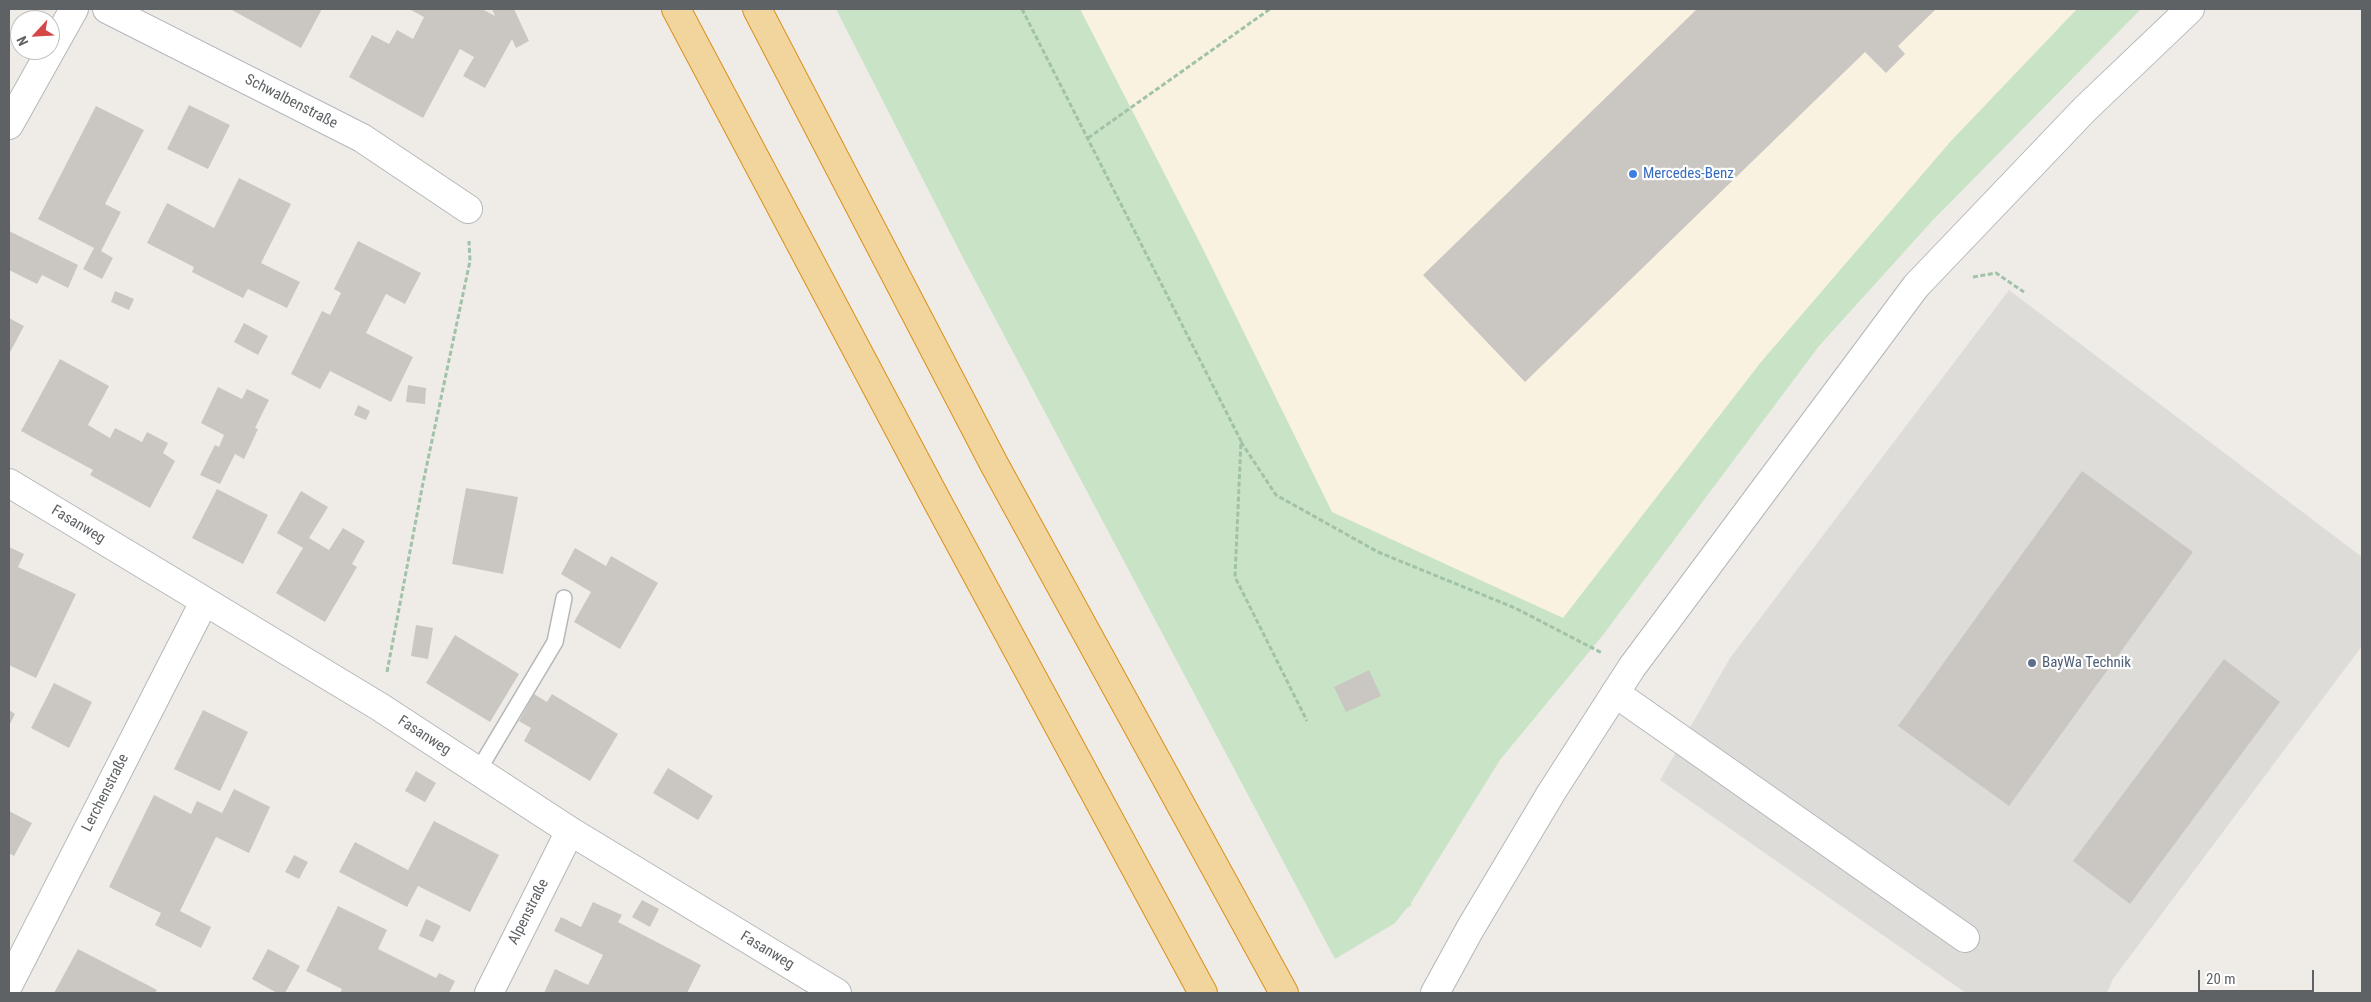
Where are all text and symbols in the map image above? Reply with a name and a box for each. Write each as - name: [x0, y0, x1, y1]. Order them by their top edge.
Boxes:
- north arrow: [10, 10, 60, 60]
- text: N: [13, 34, 31, 48]
- street label: Schwalbenstraße: [242, 71, 340, 133]
- place label: Mercedes-Benz: [1643, 165, 1734, 183]
- marker: Mercedes-Benz: [1627, 168, 1639, 180]
- street label: Fasanweg: [48, 502, 108, 548]
- place label: BayWa Technik: [2042, 654, 2131, 672]
- marker: BayWa Technik: [2026, 657, 2038, 669]
- street label: Fasanweg: [394, 712, 454, 760]
- street label: Lerchenstraße: [79, 751, 133, 835]
- street label: Alpenstraße: [505, 876, 553, 948]
- street label: Fasanweg: [737, 928, 797, 974]
- scale bar: [2201, 960, 2317, 992]
- text: 20 m: [2206, 970, 2236, 988]

